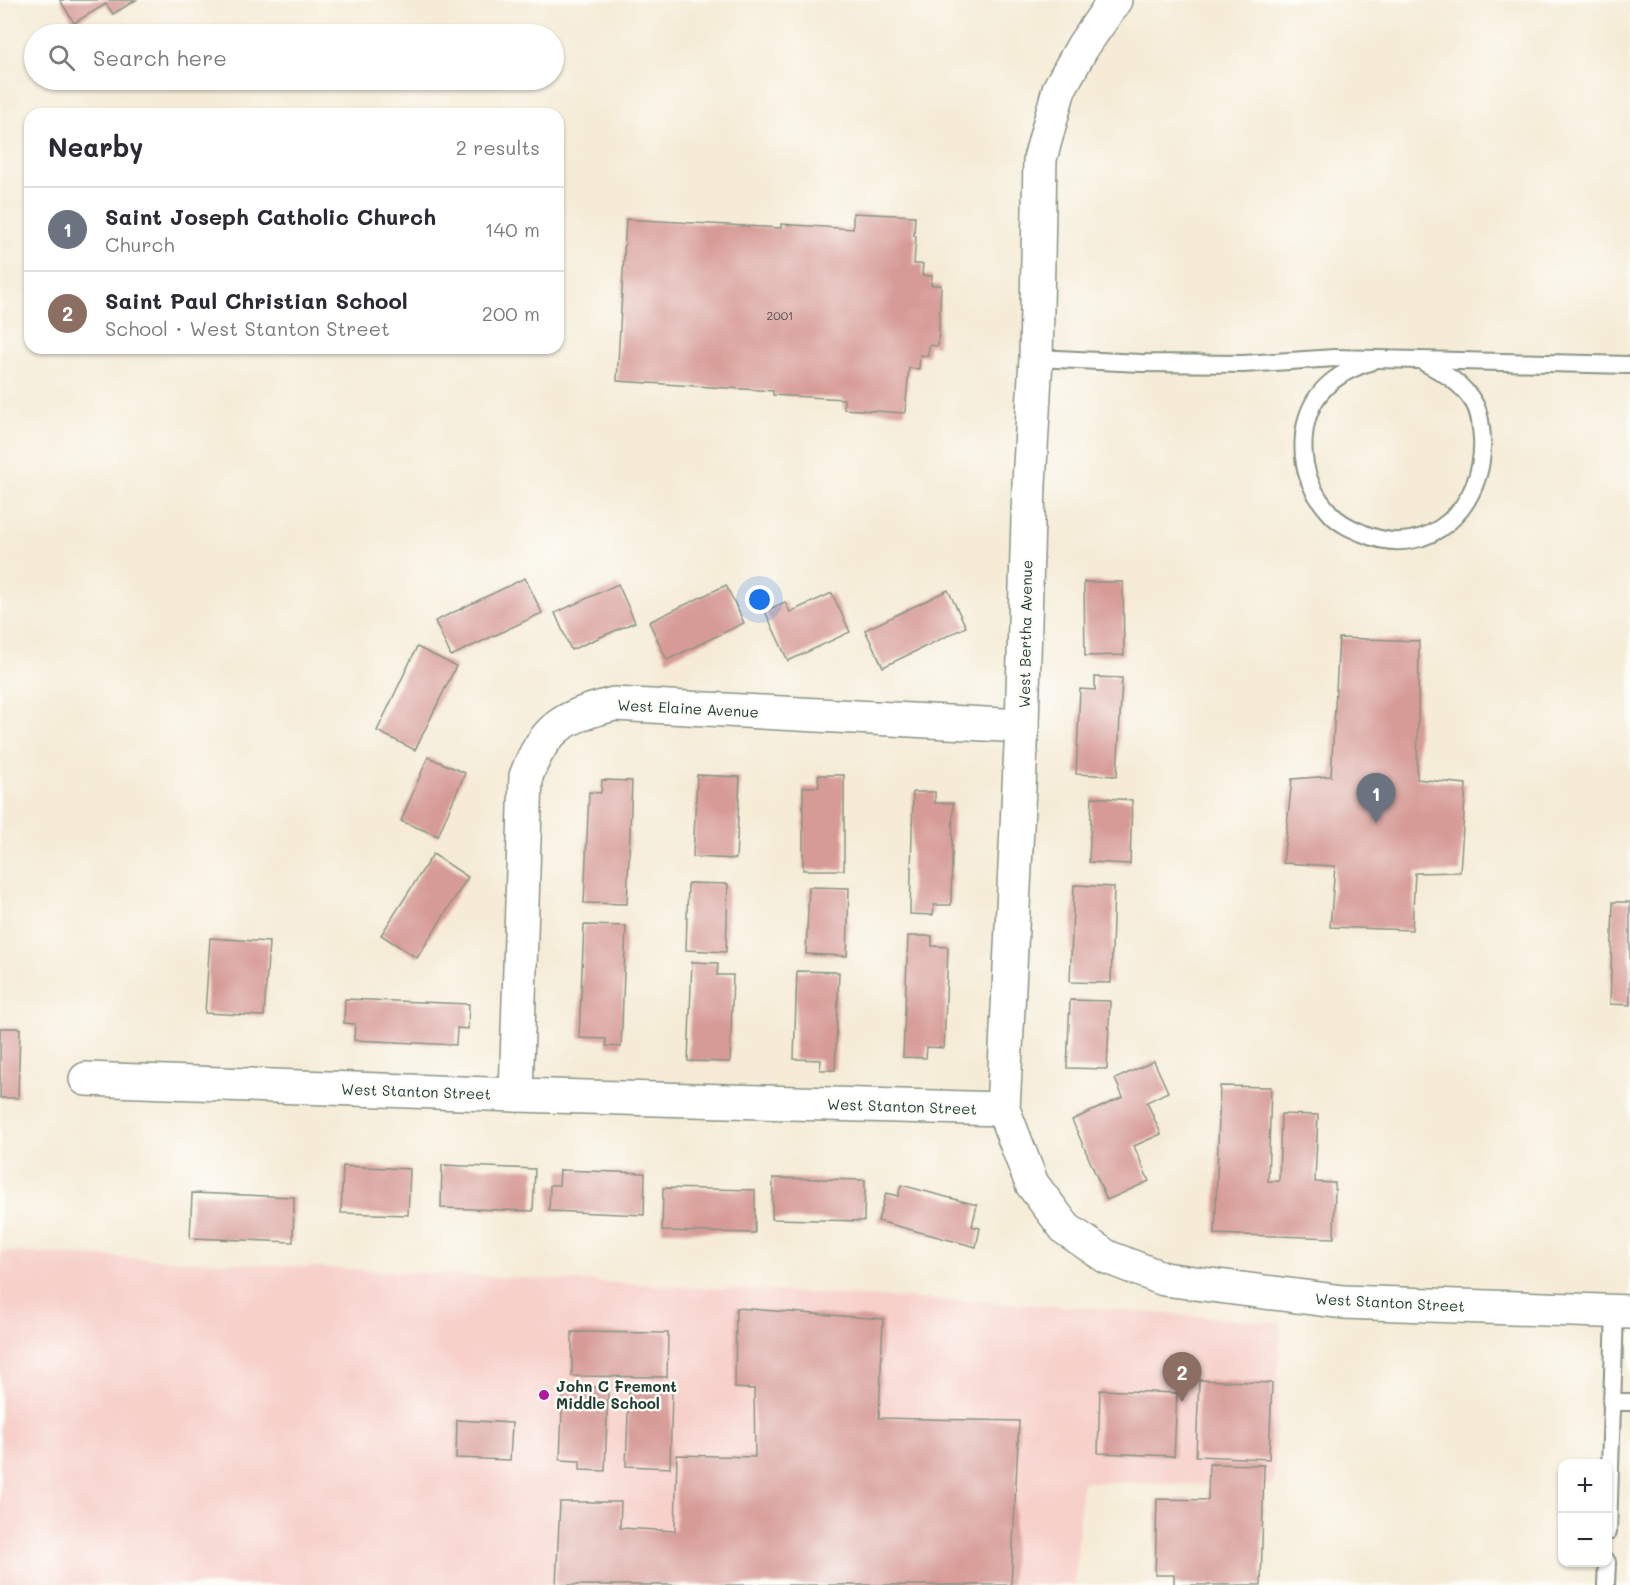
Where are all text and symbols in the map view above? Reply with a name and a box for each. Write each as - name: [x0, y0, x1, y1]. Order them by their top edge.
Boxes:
- search box: [24, 24, 564, 90]
- icon: search: [45, 41, 78, 74]
- text: Search here: [93, 43, 227, 72]
- text: Nearby: [48, 130, 143, 164]
- text: 2 results: [456, 134, 540, 160]
- text: Saint Joseph Catholic Church: [105, 202, 436, 231]
- text: 1: [63, 216, 72, 242]
- text: 140 m: [485, 216, 540, 242]
- text: Church: [105, 231, 175, 257]
- text: Saint Paul Christian School: [105, 286, 408, 315]
- text: 2: [62, 300, 73, 326]
- text: 200 m: [482, 300, 540, 326]
- house number: 2001: [767, 307, 793, 323]
- text: School · West Stanton Street: [105, 315, 390, 341]
- street label: West Bertha Avenue: [1014, 560, 1036, 708]
- your location: [745, 585, 774, 614]
- street label: West Elaine Avenue: [617, 694, 759, 722]
- pin: 1: [1356, 774, 1396, 823]
- street label: West Stanton Street: [341, 1078, 491, 1104]
- street label: West Stanton Street: [827, 1093, 977, 1119]
- street label: West Stanton Street: [1314, 1288, 1466, 1316]
- pin: 2: [1162, 1352, 1202, 1402]
- place label: John C Fremont Middle School: [556, 1376, 677, 1413]
- marker: John C Fremont Middle School: [537, 1388, 551, 1402]
- map controls: [1558, 1459, 1612, 1567]
- button: +: [1558, 1459, 1612, 1513]
- button: −: [1558, 1513, 1612, 1567]

